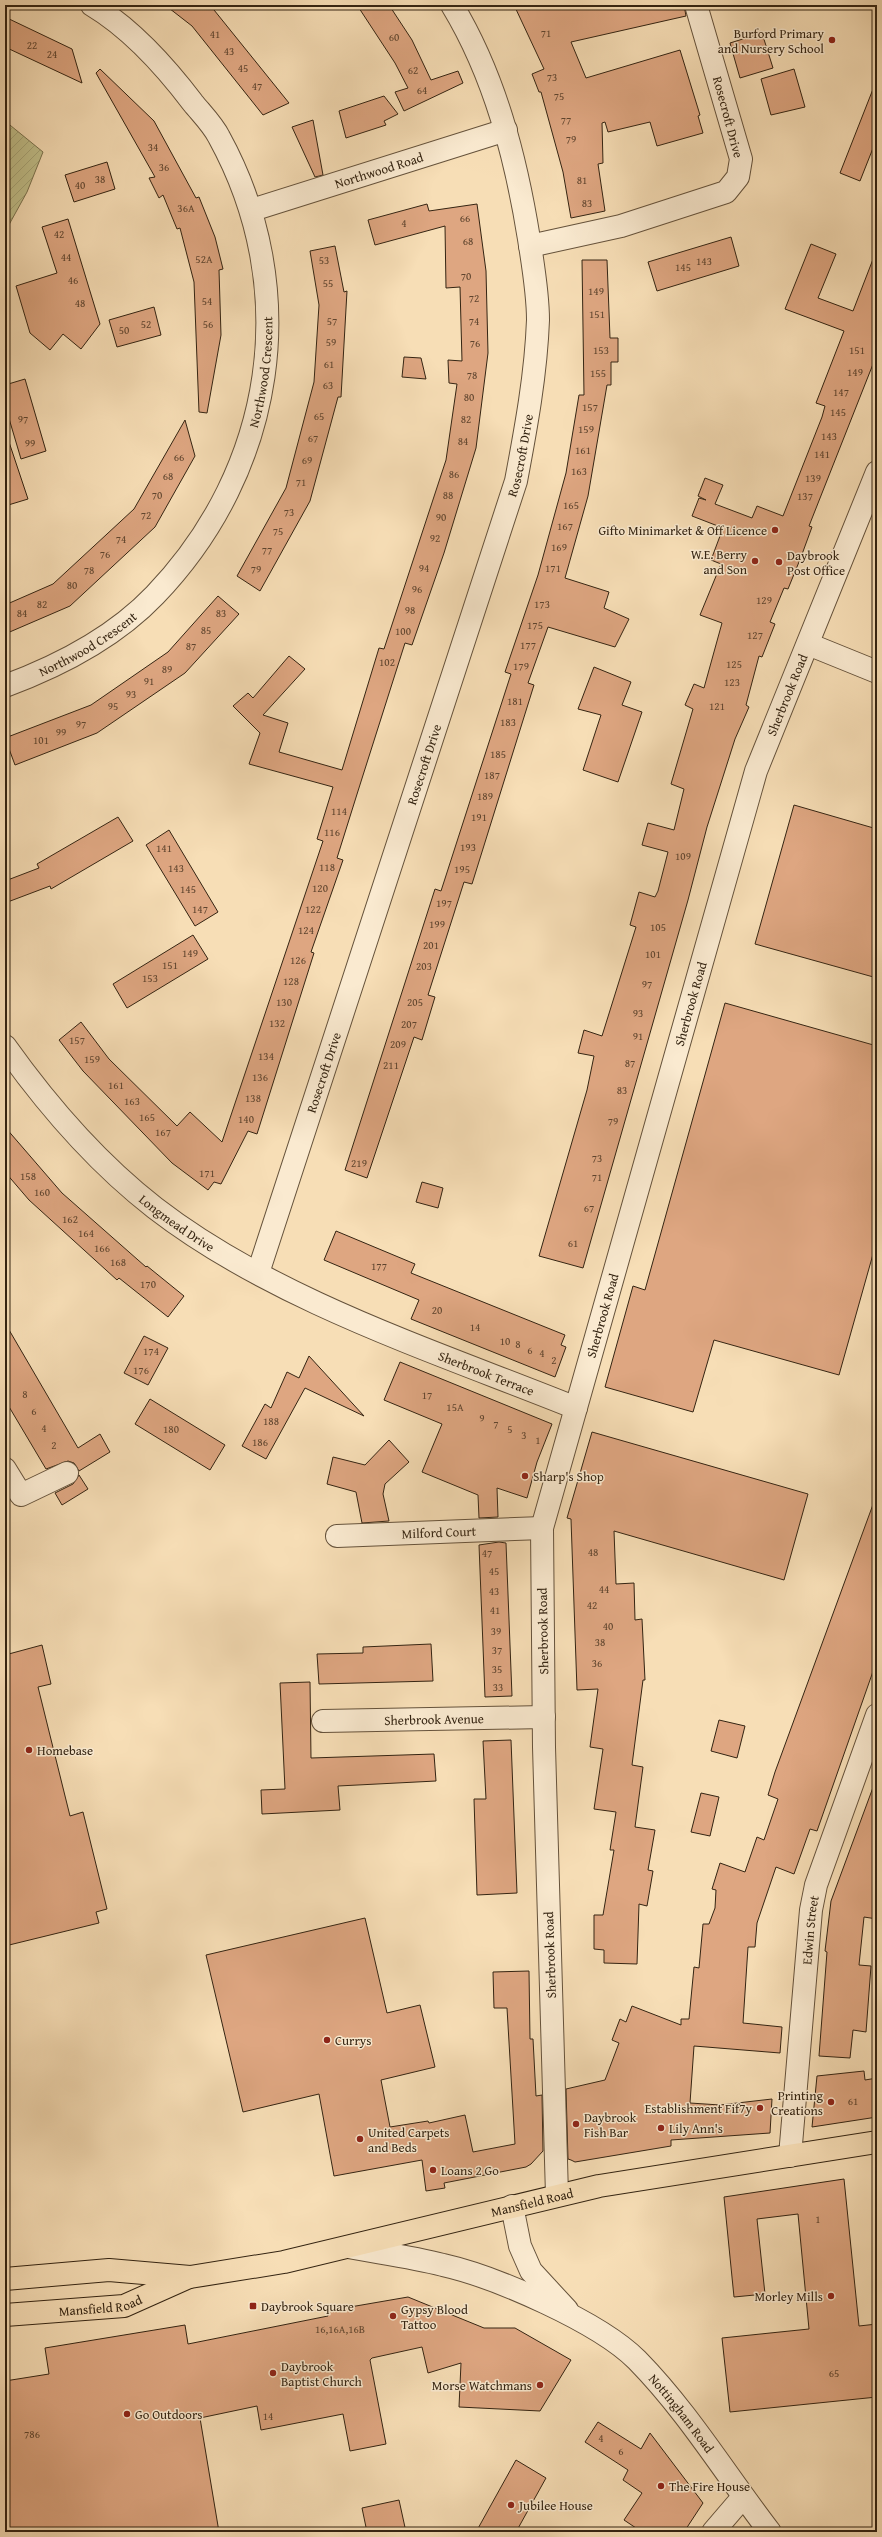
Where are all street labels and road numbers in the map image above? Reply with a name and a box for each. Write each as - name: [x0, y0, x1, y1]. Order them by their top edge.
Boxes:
- street label: Rosecroft Drive: [708, 74, 748, 160]
- street label: Northwood Road: [332, 147, 426, 193]
- street label: Northwood Crescent: [244, 316, 277, 430]
- street label: Rosecroft Drive: [502, 413, 537, 499]
- street label: Northwood Crescent: [35, 607, 141, 681]
- street label: Sherbrook Road: [762, 651, 812, 739]
- street label: Rosecroft Drive: [402, 722, 446, 807]
- street label: Sherbrook Road: [669, 959, 711, 1048]
- street label: Rosecroft Drive: [301, 1030, 345, 1115]
- street label: Longmead Drive: [135, 1189, 218, 1256]
- street label: Sherbrook Road: [581, 1271, 623, 1360]
- street label: Sherbrook Terrace: [436, 1346, 537, 1400]
- street label: Milford Court: [401, 1521, 477, 1543]
- street label: Sherbrook Road: [533, 1587, 553, 1675]
- street label: Sherbrook Avenue: [384, 1709, 484, 1729]
- street label: Edwin Street: [797, 1893, 823, 1965]
- street label: Sherbrook Road: [539, 1911, 561, 1999]
- street label: Mansfield Road: [489, 2183, 575, 2221]
- street label: Mansfield Road: [58, 2290, 145, 2320]
- street label: Nottingham Road: [645, 2369, 719, 2457]

